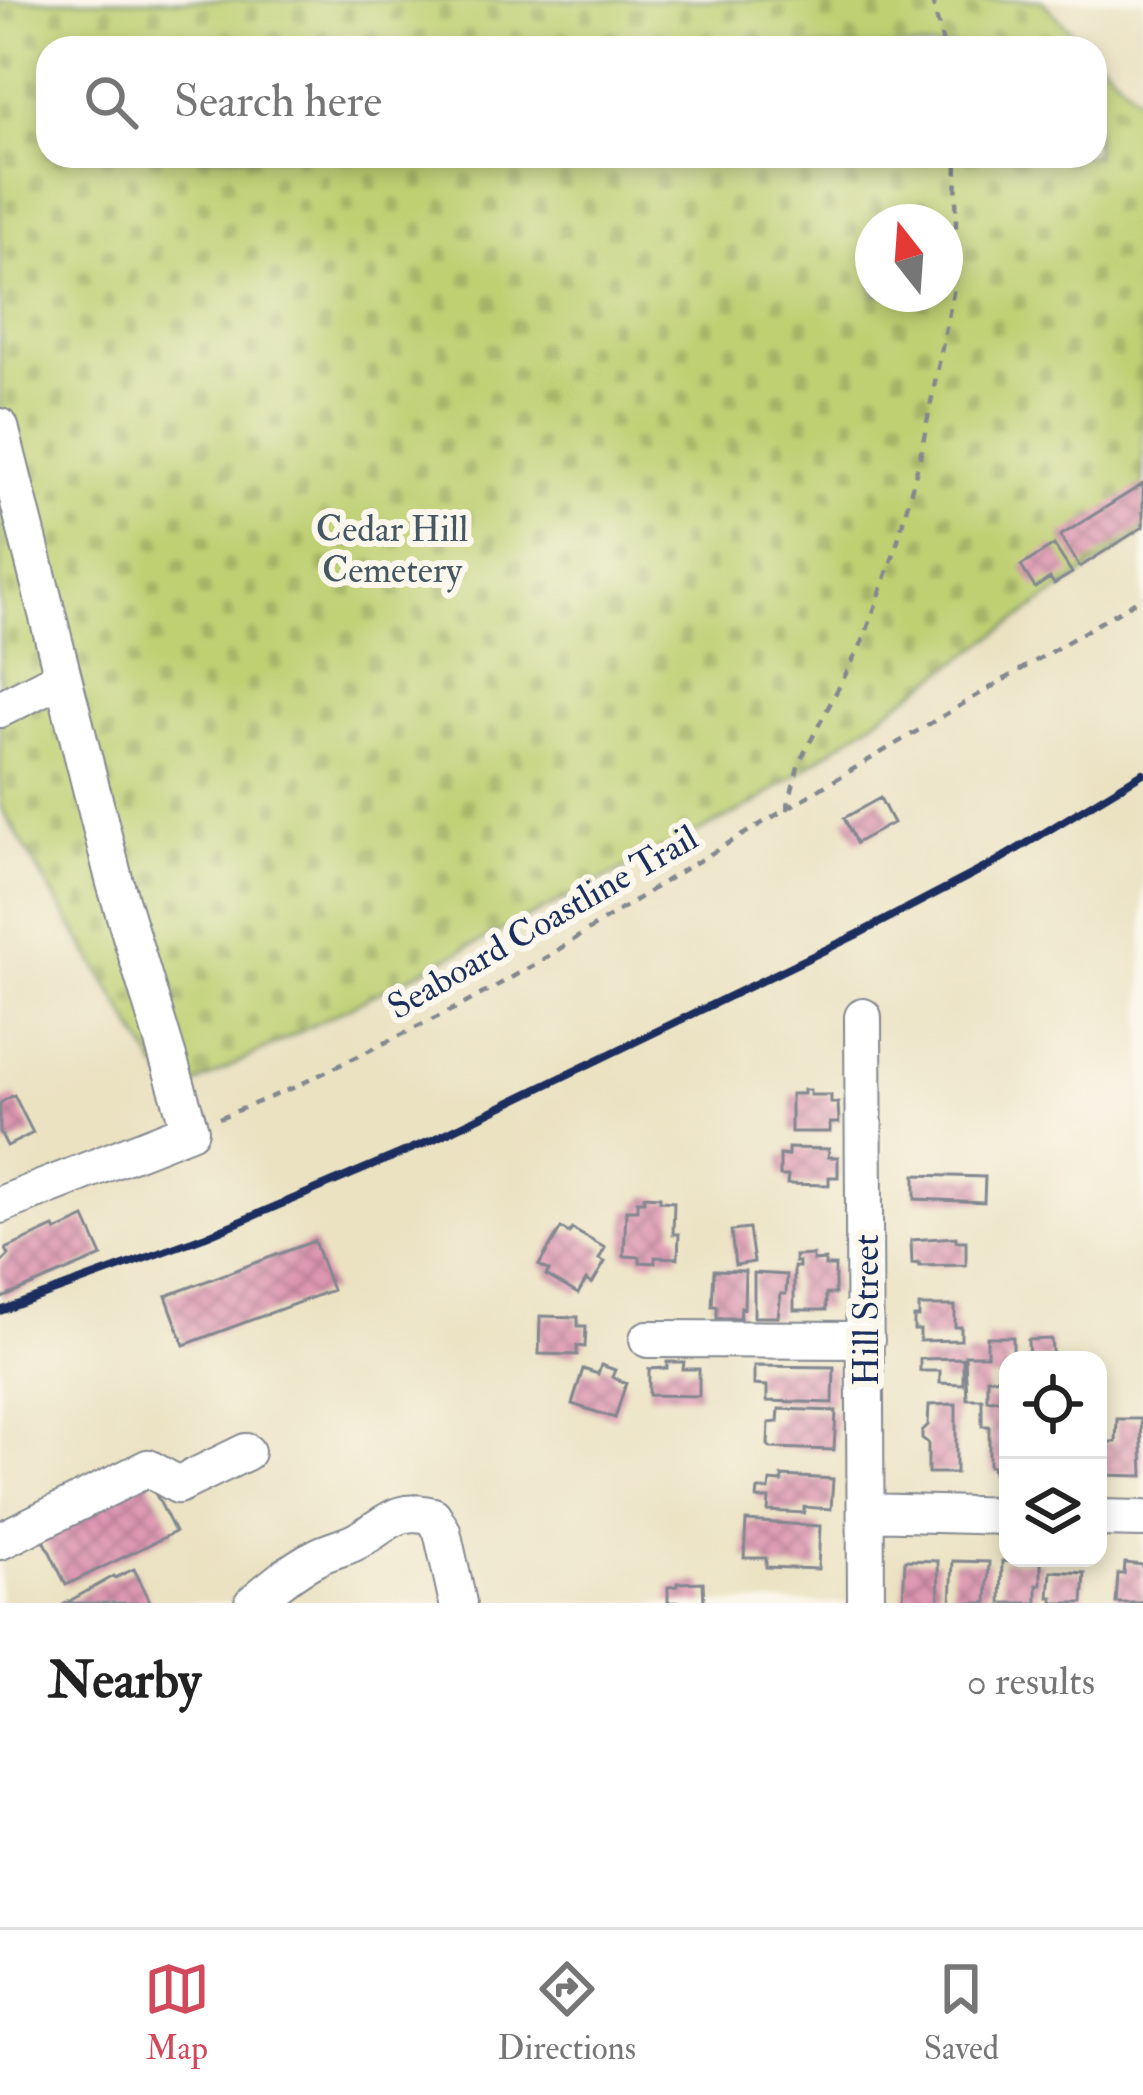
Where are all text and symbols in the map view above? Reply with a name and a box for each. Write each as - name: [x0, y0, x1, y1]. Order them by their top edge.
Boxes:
- search box: [36, 36, 1107, 168]
- icon: search: [78, 69, 144, 135]
- text: Search here: [174, 74, 382, 130]
- north arrow: [855, 204, 963, 312]
- park label: Cedar Hill Cemetery: [316, 507, 468, 593]
- street label: Seaboard Coastline Trail: [380, 815, 706, 1029]
- street label: Hill Street: [844, 1234, 889, 1386]
- map controls: [999, 1351, 1107, 1567]
- button: locate: [999, 1351, 1107, 1459]
- button: layers: [999, 1459, 1107, 1567]
- text: Nearby: [48, 1649, 201, 1713]
- text: 0 results: [967, 1657, 1095, 1706]
- tab: Map: [144, 1956, 210, 2069]
- tab: Directions: [498, 1956, 636, 2069]
- tab: Saved: [924, 1956, 999, 2069]

